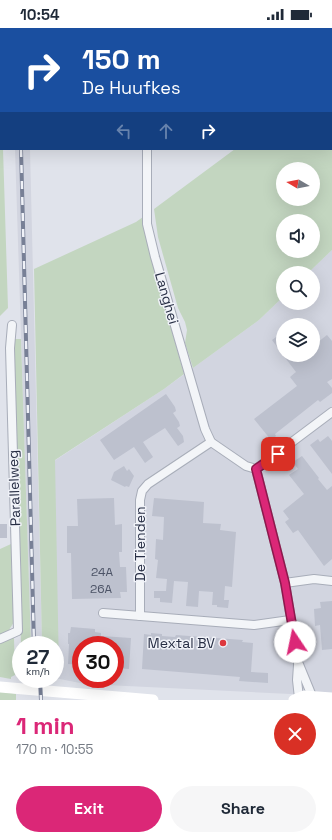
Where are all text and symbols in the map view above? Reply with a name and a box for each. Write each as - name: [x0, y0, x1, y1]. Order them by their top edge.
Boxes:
- text: 10:54: [20, 5, 60, 24]
- text: 150 m: [82, 41, 161, 77]
- icon: right: [16, 44, 68, 96]
- text: De Huufkes: [82, 76, 180, 99]
- icon: left: [113, 120, 135, 142]
- icon: ahead: [155, 120, 177, 142]
- icon: right: [197, 120, 219, 142]
- north arrow: [276, 162, 320, 206]
- map controls: [276, 162, 320, 362]
- button: sound: [276, 214, 320, 258]
- button: search: [276, 266, 320, 310]
- street label: Langhei: [151, 270, 183, 326]
- button: layers: [276, 318, 320, 362]
- pin: [261, 437, 295, 471]
- icon: arrive: [267, 443, 289, 465]
- street label: Parallelweg: [4, 450, 24, 526]
- street label: De Tienden: [131, 506, 149, 582]
- house number: 24A: [91, 564, 113, 580]
- house number: 26A: [90, 581, 113, 597]
- position arrow: [274, 621, 316, 663]
- place label: Mextal BV: [148, 634, 215, 652]
- speed limit sign: 30: [72, 636, 124, 688]
- marker: Mextal BV: [218, 638, 228, 648]
- text: 27: [27, 644, 49, 670]
- text: km/h: [26, 665, 50, 678]
- text: 1 min: [16, 710, 75, 741]
- button: close: [274, 713, 316, 755]
- text: 170 m · 10:55: [16, 741, 93, 758]
- button: Exit: [16, 786, 162, 832]
- button: Share: [170, 786, 316, 832]

